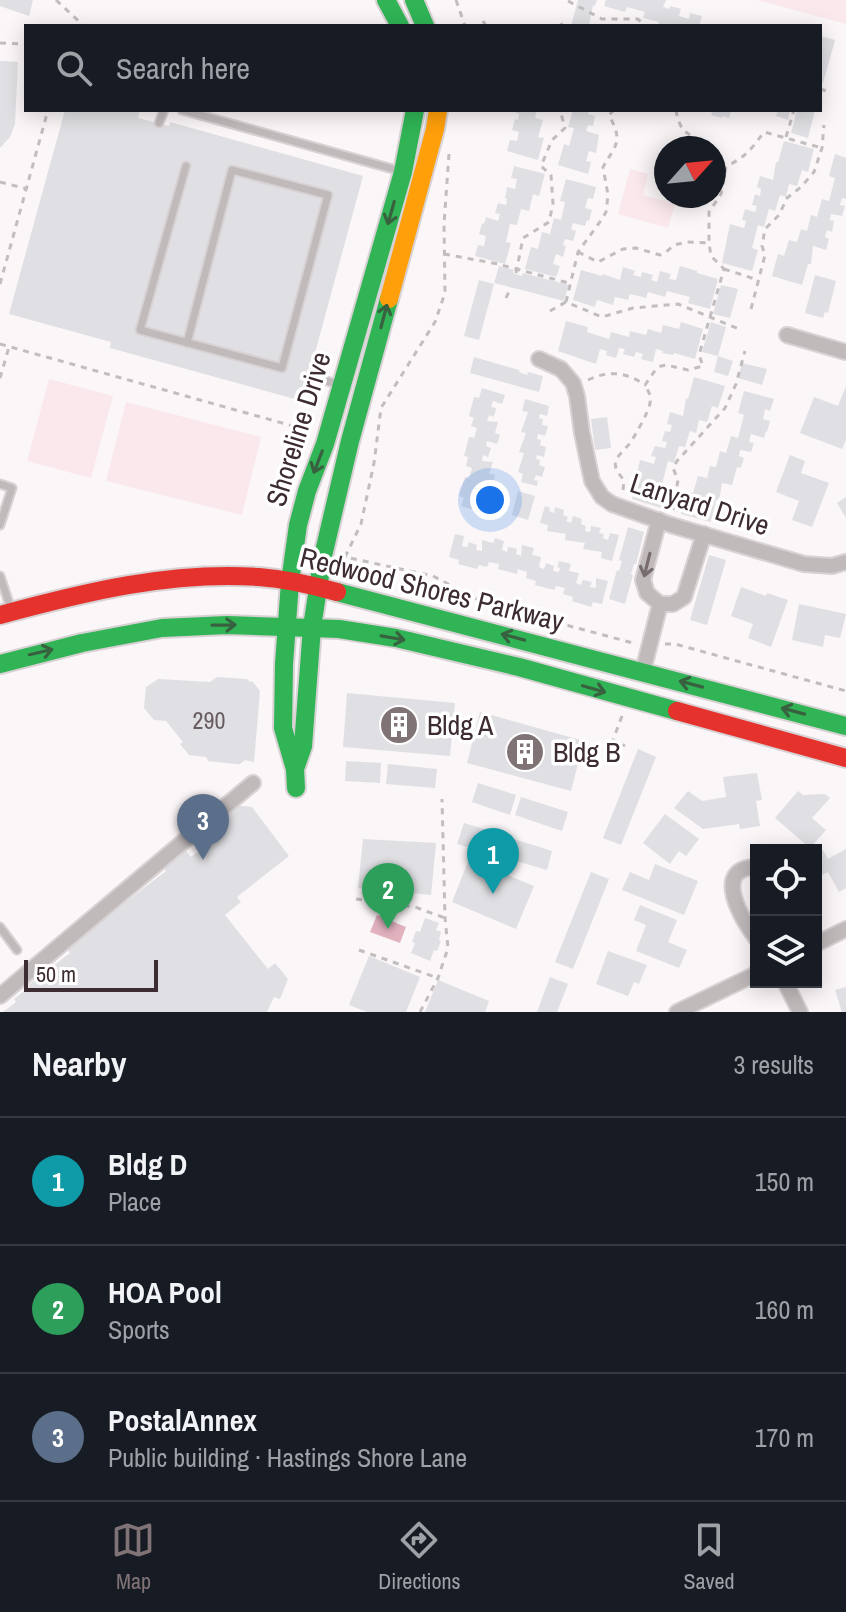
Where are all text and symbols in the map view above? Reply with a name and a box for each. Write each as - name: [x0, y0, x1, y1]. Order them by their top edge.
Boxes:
- search box: [24, 24, 822, 112]
- icon: search: [52, 46, 96, 90]
- text: Search here: [116, 48, 250, 88]
- north arrow: [654, 136, 726, 208]
- one-way arrow: [383, 200, 397, 225]
- one-way arrow: [377, 303, 392, 329]
- street label: Shoreline Drive: [257, 347, 339, 511]
- one-way arrow: [310, 449, 324, 474]
- street label: Lanyard Drive: [626, 464, 774, 544]
- your location: [470, 480, 510, 520]
- street label: Redwood Shores Parkway: [296, 538, 568, 640]
- one-way arrow: [639, 552, 654, 578]
- one-way arrow: [210, 617, 237, 633]
- one-way arrow: [501, 629, 527, 644]
- one-way arrow: [380, 631, 405, 646]
- one-way arrow: [27, 644, 53, 659]
- one-way arrow: [679, 676, 705, 691]
- one-way arrow: [581, 682, 607, 697]
- one-way arrow: [780, 703, 806, 718]
- house number: 290: [193, 704, 225, 736]
- building icon: Bldg A: [378, 704, 420, 746]
- place label: Bldg A: [427, 706, 494, 744]
- building icon: Bldg B: [504, 731, 546, 773]
- place label: Bldg B: [553, 733, 621, 771]
- pin: 3: [177, 794, 229, 860]
- pin: 1: [467, 828, 519, 894]
- map controls: [750, 844, 822, 988]
- button: locate: [750, 844, 822, 916]
- pin: 2: [362, 863, 414, 929]
- button: layers: [750, 916, 822, 988]
- scale bar: [24, 956, 158, 992]
- text: 50 m: [36, 959, 76, 989]
- text: Nearby: [32, 1041, 127, 1087]
- text: 3 results: [733, 1047, 814, 1082]
- text: Bldg D: [108, 1144, 187, 1184]
- text: 1: [52, 1164, 64, 1199]
- text: 150 m: [755, 1164, 814, 1199]
- text: Place: [108, 1184, 161, 1219]
- text: HOA Pool: [108, 1272, 222, 1312]
- text: 2: [52, 1292, 64, 1327]
- text: 160 m: [755, 1292, 814, 1327]
- text: Sports: [108, 1312, 170, 1347]
- text: PostalAnnex: [108, 1400, 257, 1440]
- text: 3: [52, 1420, 64, 1455]
- text: 170 m: [755, 1420, 814, 1455]
- text: Public building · Hastings Shore Lane: [108, 1440, 467, 1475]
- tab: Map: [111, 1518, 155, 1596]
- tab: Directions: [378, 1518, 461, 1596]
- tab: Saved: [683, 1518, 735, 1596]

